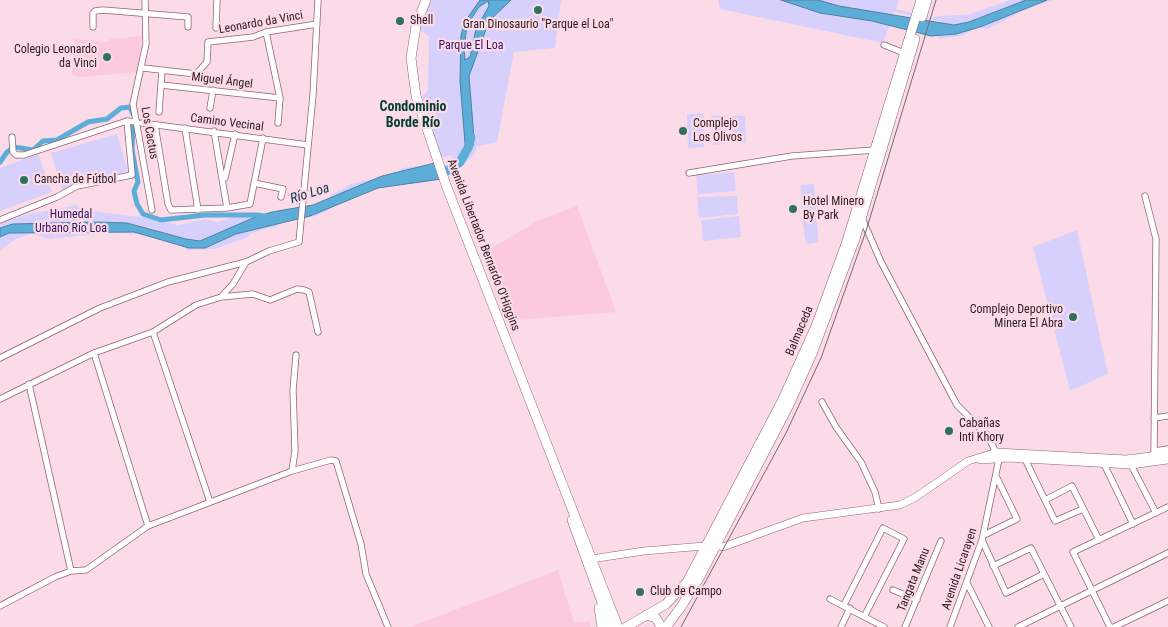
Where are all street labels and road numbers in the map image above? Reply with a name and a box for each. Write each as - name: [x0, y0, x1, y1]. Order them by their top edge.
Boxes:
- street label: Leonardo da Vinci: [218, 9, 304, 37]
- street label: Miguel Ángel: [191, 70, 253, 92]
- street label: Los Cactus: [137, 106, 161, 160]
- street label: Camino Vecinal: [190, 111, 264, 135]
- street label: Avenida Libertador Bernardo O'Higgins: [443, 157, 523, 333]
- street label: Balmaceda: [783, 304, 817, 358]
- street label: Avenida Licarayen: [939, 526, 981, 612]
- street label: Tangata Manu: [895, 546, 933, 614]

